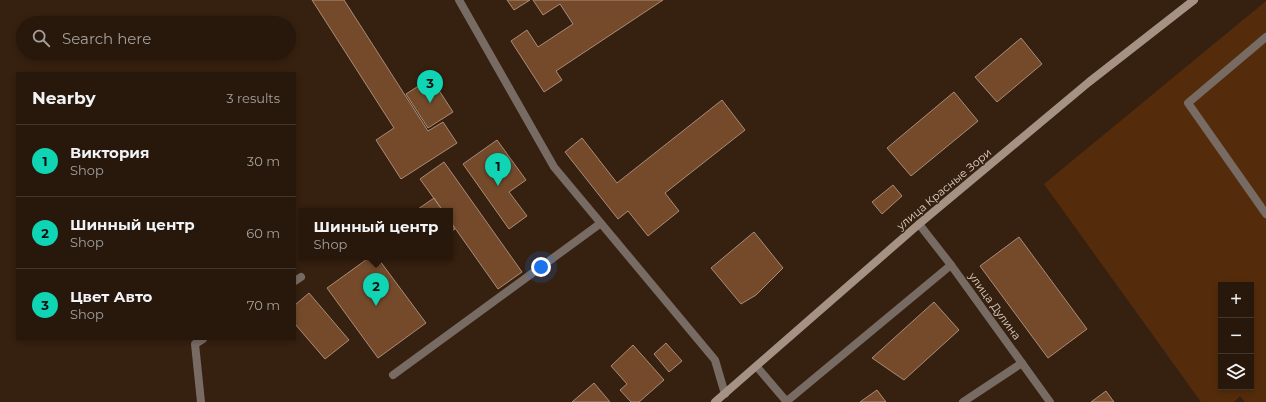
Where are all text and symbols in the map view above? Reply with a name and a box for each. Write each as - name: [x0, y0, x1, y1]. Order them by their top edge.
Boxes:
- search box: [16, 16, 296, 60]
- icon: search: [30, 27, 52, 49]
- text: Search here: [62, 29, 151, 48]
- pin: 3: [417, 70, 443, 103]
- text: Nearby: [32, 88, 96, 108]
- text: 3 results: [226, 90, 280, 106]
- text: Виктория: [70, 143, 149, 162]
- street label: улица Красные Зори: [893, 145, 994, 233]
- text: 1: [42, 153, 48, 169]
- text: 30 m: [247, 153, 280, 169]
- pin: 1: [485, 153, 511, 186]
- text: Shop: [70, 162, 104, 178]
- popup: [299, 208, 453, 260]
- text: Шинный центр: [70, 215, 195, 234]
- text: Шинный центр: [314, 217, 438, 236]
- text: 2: [41, 225, 49, 241]
- text: 60 m: [246, 225, 280, 241]
- text: Shop: [70, 234, 104, 250]
- text: Shop: [314, 236, 347, 252]
- your location: [531, 257, 551, 277]
- street label: улица Дулина: [965, 269, 1024, 342]
- pin: 2: [363, 273, 389, 306]
- map controls: [1218, 282, 1254, 390]
- button: +: [1218, 282, 1254, 318]
- text: Цвет Авто: [70, 287, 152, 306]
- text: 3: [41, 297, 49, 313]
- text: 70 m: [247, 297, 280, 313]
- text: Shop: [70, 306, 104, 322]
- button: −: [1218, 318, 1254, 354]
- button: layers: [1218, 354, 1254, 390]

